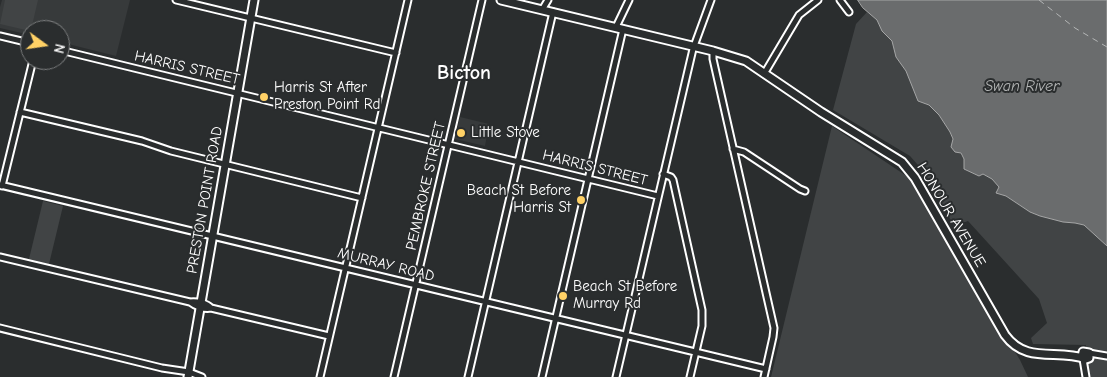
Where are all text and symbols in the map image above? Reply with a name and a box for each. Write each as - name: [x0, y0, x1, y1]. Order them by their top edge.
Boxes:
- north arrow: [20, 20, 70, 70]
- text: N: [50, 42, 68, 55]
- street label: HARRIS STREET: [133, 47, 241, 89]
- district label: Bicton: [437, 61, 491, 85]
- water label: Swan River: [985, 76, 1059, 96]
- place label: Harris St After Preston Point Rd: [274, 79, 380, 114]
- marker: Harris St After Preston Point Rd: [258, 91, 270, 103]
- street label: PEMBROKE STREET: [402, 120, 450, 252]
- place label: Little Stove: [471, 124, 540, 142]
- street label: PRESTON POINT ROAD: [183, 125, 227, 275]
- marker: Little Stove: [455, 127, 467, 139]
- street label: HARRIS STREET: [541, 146, 649, 190]
- street label: HONOUR AVENUE: [913, 159, 989, 271]
- place label: Beach St Before Harris St: [467, 182, 571, 217]
- marker: Beach St Before Harris St: [575, 194, 587, 206]
- street label: MURRAY ROAD: [336, 244, 436, 286]
- place label: Beach St Before Murray Rd: [573, 278, 677, 313]
- marker: Beach St Before Murray Rd: [557, 290, 569, 302]

